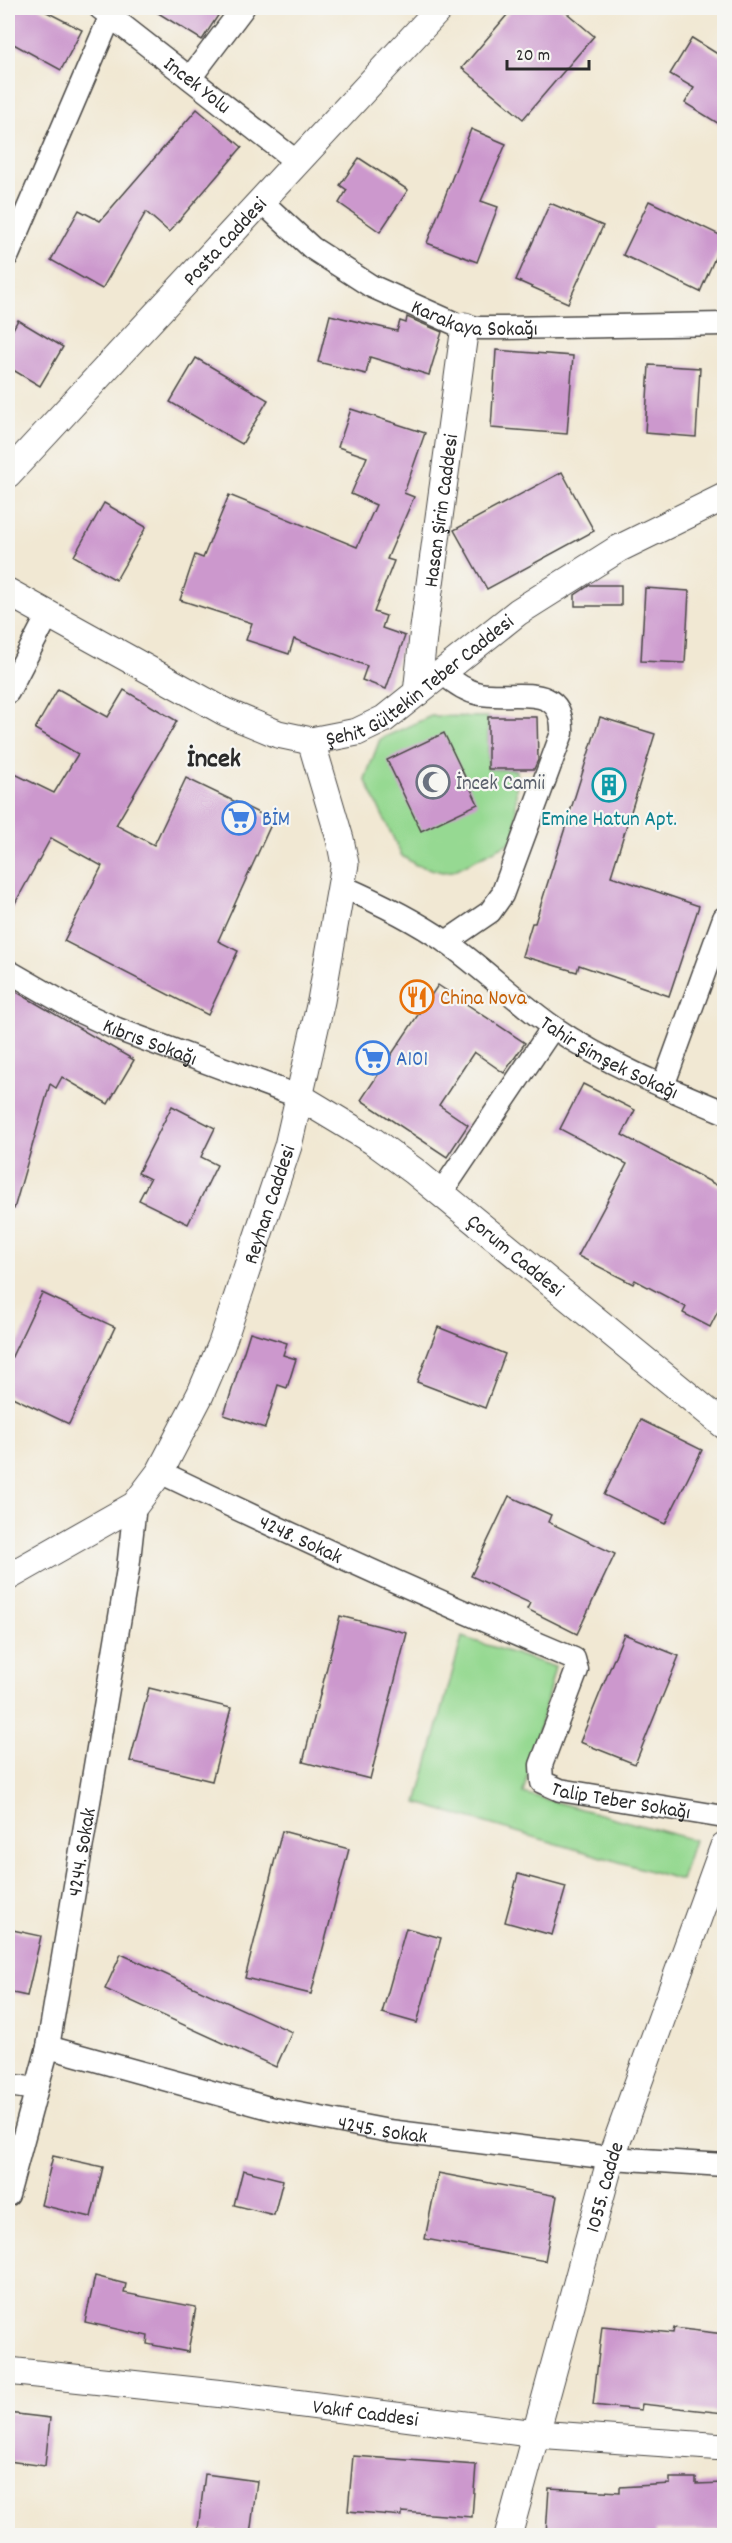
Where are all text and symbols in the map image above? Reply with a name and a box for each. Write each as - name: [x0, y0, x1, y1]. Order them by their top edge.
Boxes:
- scale bar: [507, 33, 590, 71]
- text: 20 m: [516, 44, 550, 69]
- street label: Incek Yolu: [156, 51, 236, 123]
- street label: Posta Caddesi: [177, 191, 276, 294]
- street label: Karakaya Sokağı: [406, 294, 538, 347]
- street label: Hasan Şirin Caddesi: [418, 432, 468, 589]
- street label: Şehit Gültekin Teber Caddesi: [324, 609, 522, 756]
- district label: İncek: [187, 741, 241, 780]
- mosque icon: İncek Camii: [415, 764, 451, 800]
- building icon: Emine Hatun Apt.: [591, 767, 627, 803]
- place label: İncek Camii: [456, 770, 545, 800]
- supermarket icon: BİM: [221, 800, 257, 836]
- place label: BİM: [262, 806, 290, 836]
- place label: Emine Hatun Apt.: [541, 806, 677, 836]
- restaurant icon: China Nova: [399, 979, 435, 1015]
- place label: China Nova: [440, 985, 528, 1015]
- street label: Tahir Şimşek Sokağı: [532, 1010, 682, 1109]
- street label: Kıbrıs Sokağı: [97, 1012, 200, 1075]
- supermarket icon: A101: [355, 1040, 391, 1076]
- place label: A101: [396, 1046, 428, 1076]
- street label: Reyhan Caddesi: [237, 1142, 305, 1269]
- street label: Çorum Caddesi: [459, 1208, 569, 1306]
- street label: 4248. Sokak: [253, 1509, 347, 1573]
- street label: Talip Teber Sokağı: [545, 1776, 692, 1829]
- street label: 4244. Sokak: [61, 1806, 106, 1899]
- street label: 4245. Sokak: [335, 2110, 429, 2154]
- street label: 1055. Cadde: [579, 2138, 634, 2236]
- street label: Vakıf Caddesi: [310, 2393, 420, 2437]

